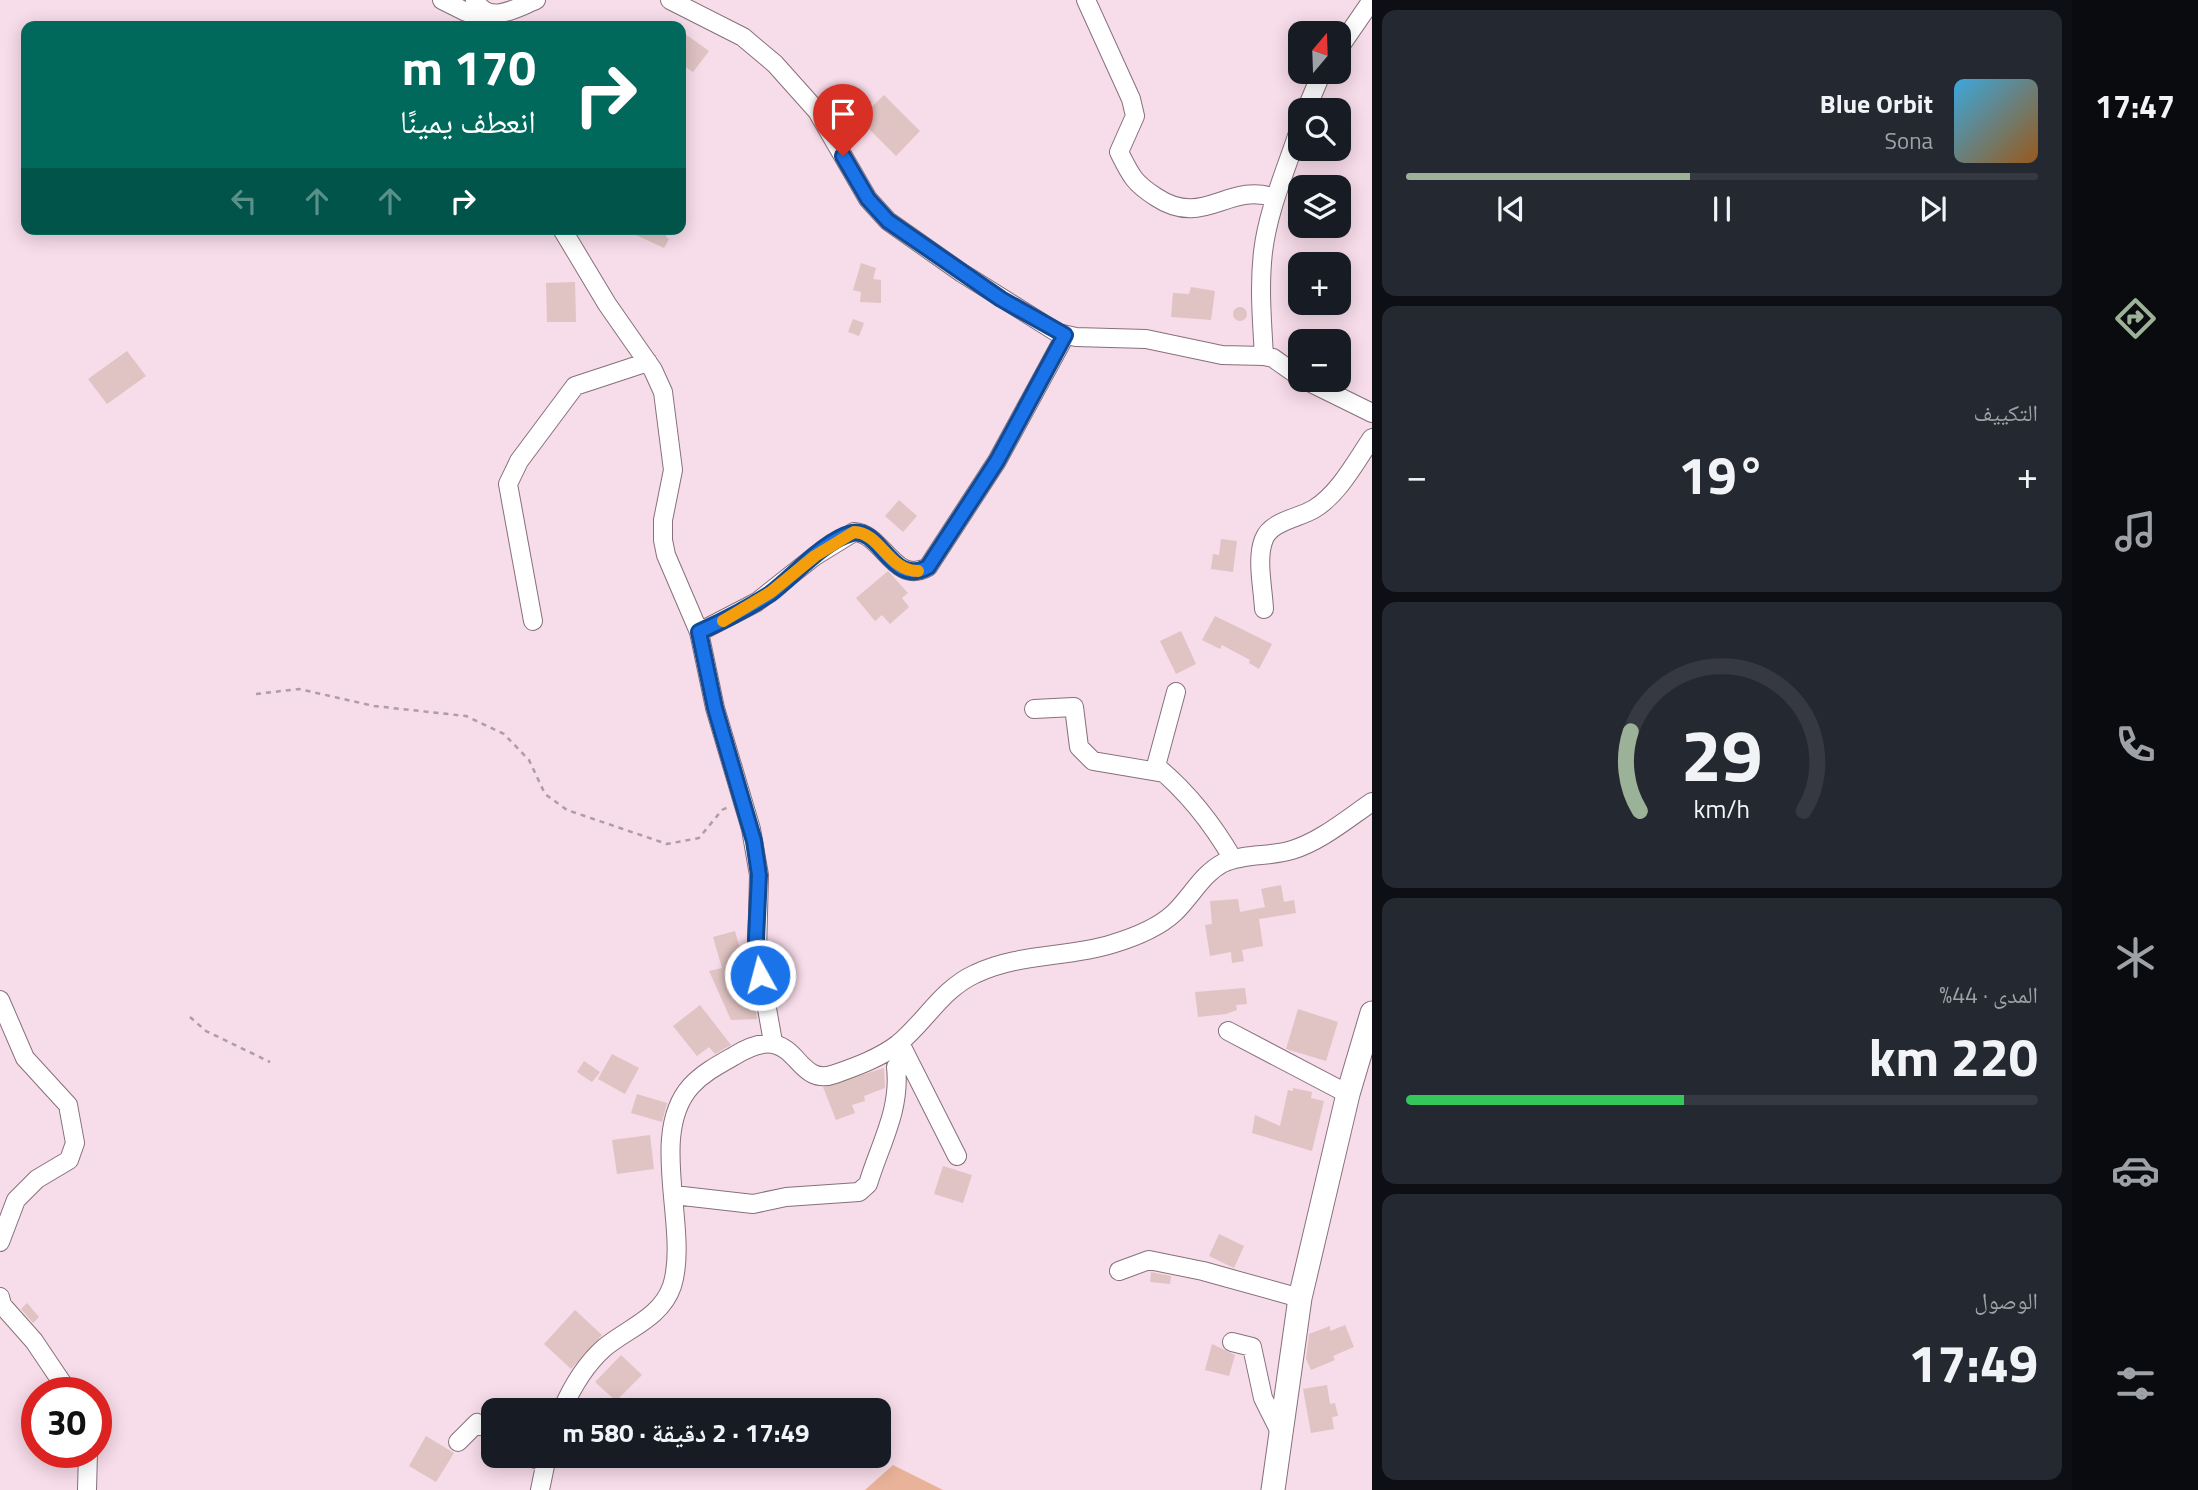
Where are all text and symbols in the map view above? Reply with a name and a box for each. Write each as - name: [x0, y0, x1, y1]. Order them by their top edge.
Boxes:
- north arrow: [1288, 21, 1351, 84]
- map controls: [1288, 21, 1351, 392]
- text: 170 m: [402, 29, 536, 104]
- icon: right: [560, 49, 651, 140]
- text: 17:47: [2095, 82, 2175, 130]
- pin: [813, 84, 873, 156]
- text: Blue Orbit: [1820, 84, 1933, 123]
- icon: arrive: [824, 95, 862, 133]
- text: انعطف يمينًا: [400, 97, 536, 145]
- button: search: [1288, 98, 1351, 161]
- text: Sona: [1885, 123, 1933, 158]
- button: layers: [1288, 175, 1351, 238]
- icon: left: [225, 182, 263, 220]
- icon: ahead: [298, 182, 336, 220]
- icon: ahead: [371, 182, 409, 220]
- icon: right: [444, 182, 482, 220]
- icon: previous: [1492, 190, 1530, 228]
- icon: pause: [1703, 190, 1741, 228]
- icon: next: [1914, 190, 1952, 228]
- button: +: [1288, 252, 1351, 315]
- icon: directions: [2111, 294, 2160, 343]
- button: −: [1288, 329, 1351, 392]
- text: التكييف: [1973, 395, 2038, 430]
- text: 19°: [1678, 435, 1766, 514]
- text: −: [1406, 446, 1427, 504]
- text: +: [2017, 446, 2038, 504]
- icon: music: [2111, 507, 2160, 556]
- text: 29: [1681, 699, 1763, 809]
- icon: phone: [2111, 720, 2160, 769]
- text: km/h: [1694, 790, 1750, 828]
- icon: climate: [2111, 933, 2160, 982]
- position arrow: [723, 938, 797, 1012]
- text: المدى · 44%: [1939, 977, 2038, 1012]
- text: 220 km: [1869, 1017, 2038, 1096]
- icon: car: [2111, 1146, 2160, 1195]
- text: الوصول: [1974, 1283, 2038, 1318]
- text: 17:49: [1908, 1323, 2038, 1402]
- icon: filters: [2111, 1359, 2160, 1408]
- speed limit sign: 30: [21, 1377, 112, 1468]
- text: 17:49 · 2 دقيقة · 580 m: [562, 1413, 810, 1452]

